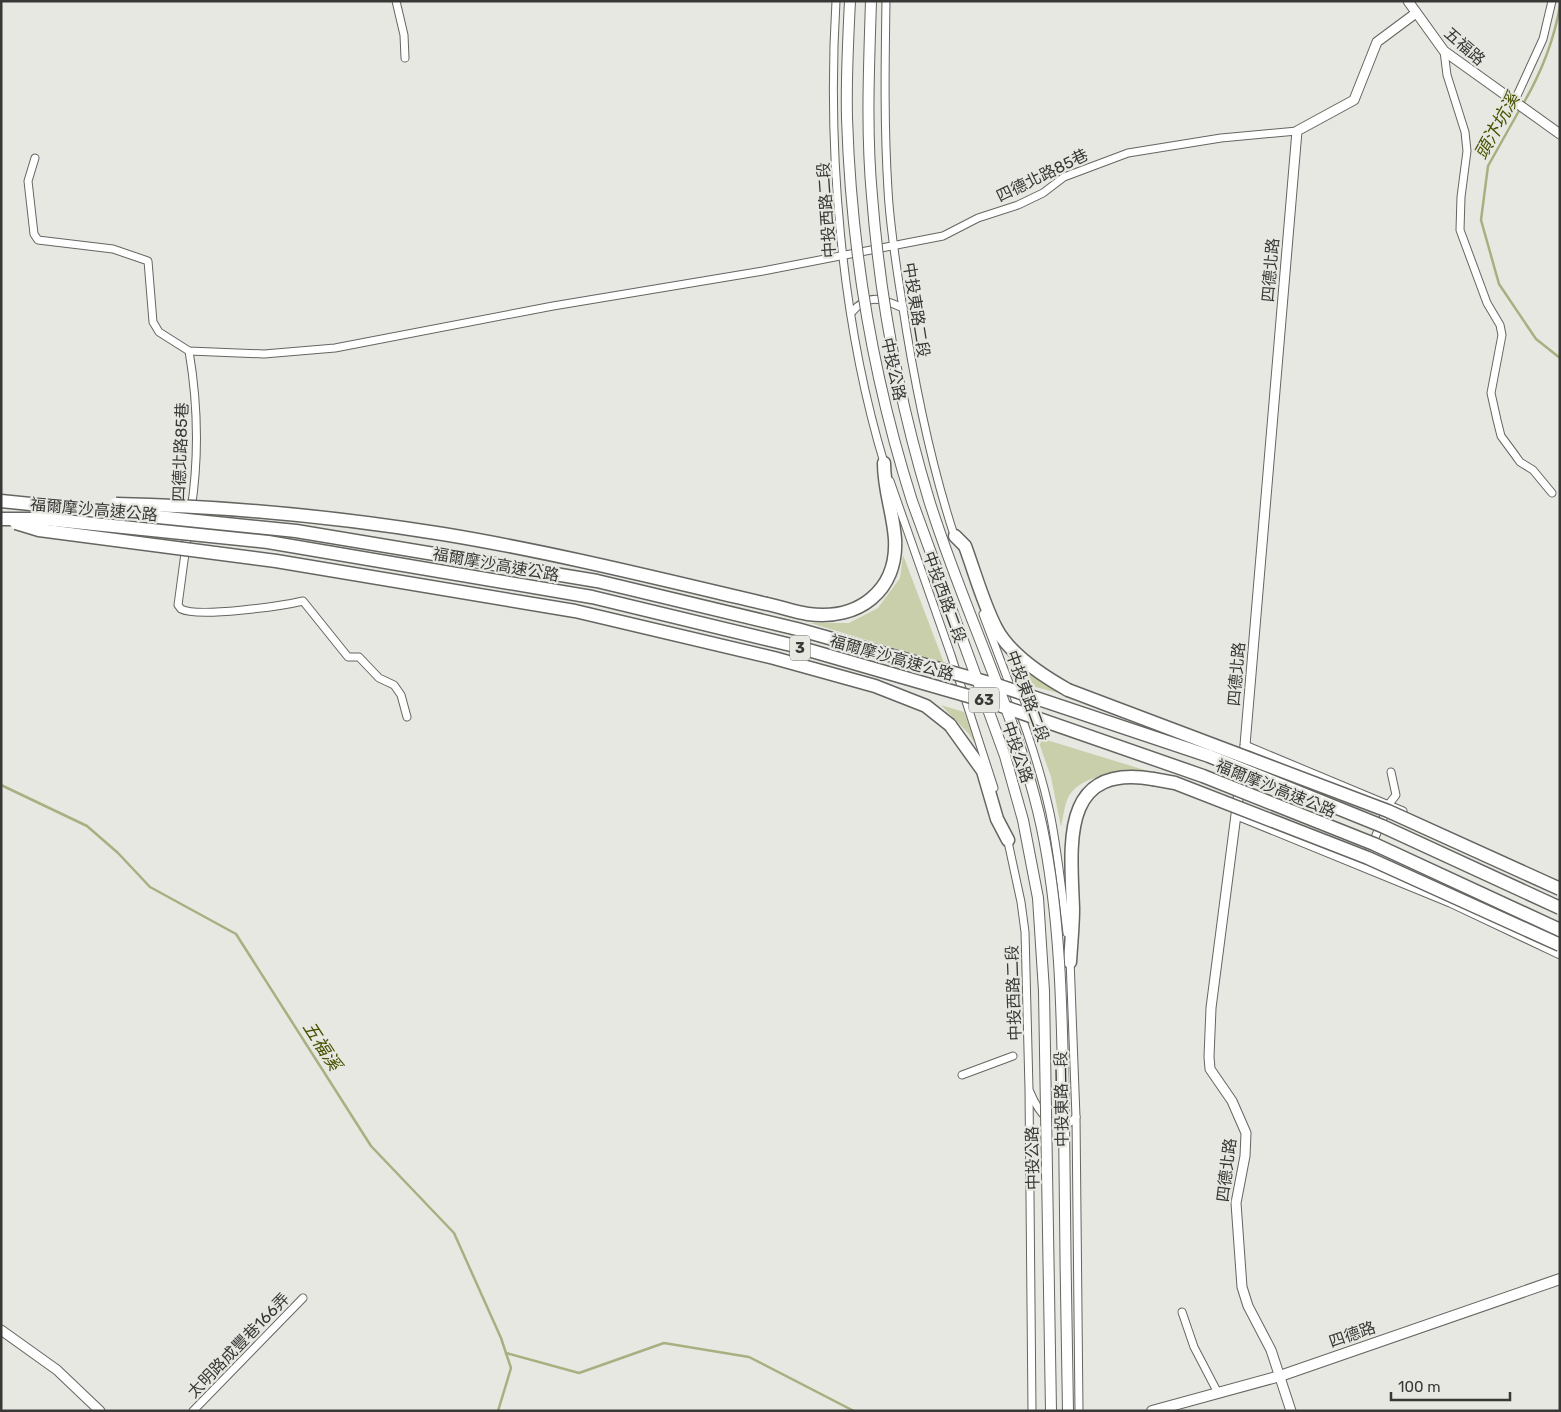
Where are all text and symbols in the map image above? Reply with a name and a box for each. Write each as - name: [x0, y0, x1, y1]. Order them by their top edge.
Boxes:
- street label: 五福路: [1440, 23, 1489, 69]
- water label: 頭汴坑溪: [1470, 87, 1526, 163]
- street label: 四德北路85巷: [993, 145, 1091, 206]
- street label: 中投西路二段: [814, 161, 839, 259]
- street label: 四德北路: [1258, 237, 1283, 303]
- street label: 中投東路二段: [900, 261, 933, 359]
- street label: 中投公路: [878, 336, 909, 402]
- street label: 四德北路85巷: [169, 402, 192, 502]
- street label: 福爾摩沙高速公路: [29, 494, 159, 525]
- street label: 福爾摩沙高速公路: [431, 544, 561, 585]
- street label: 中投西路二段: [919, 549, 970, 646]
- street label: 福爾摩沙高速公路: [828, 631, 956, 684]
- road number: 3: [790, 636, 810, 660]
- street label: 四德北路: [1224, 641, 1249, 707]
- street label: 中投東路二段: [1002, 648, 1053, 745]
- road number: 63: [969, 688, 999, 712]
- street label: 中投公路: [998, 719, 1037, 786]
- street label: 福爾摩沙高速公路: [1213, 756, 1339, 821]
- street label: 中投西路二段: [1002, 945, 1025, 1041]
- water label: 五福溪: [298, 1017, 348, 1077]
- street label: 中投東路二段: [1051, 1051, 1072, 1147]
- street label: 中投公路: [1022, 1126, 1043, 1190]
- street label: 四德北路: [1213, 1137, 1240, 1203]
- street label: 太明路成豐巷166弄: [184, 1289, 293, 1402]
- street label: 四德路: [1326, 1318, 1378, 1351]
- scale bar: [1391, 1370, 1510, 1402]
- text: 100 m: [1398, 1378, 1440, 1396]

